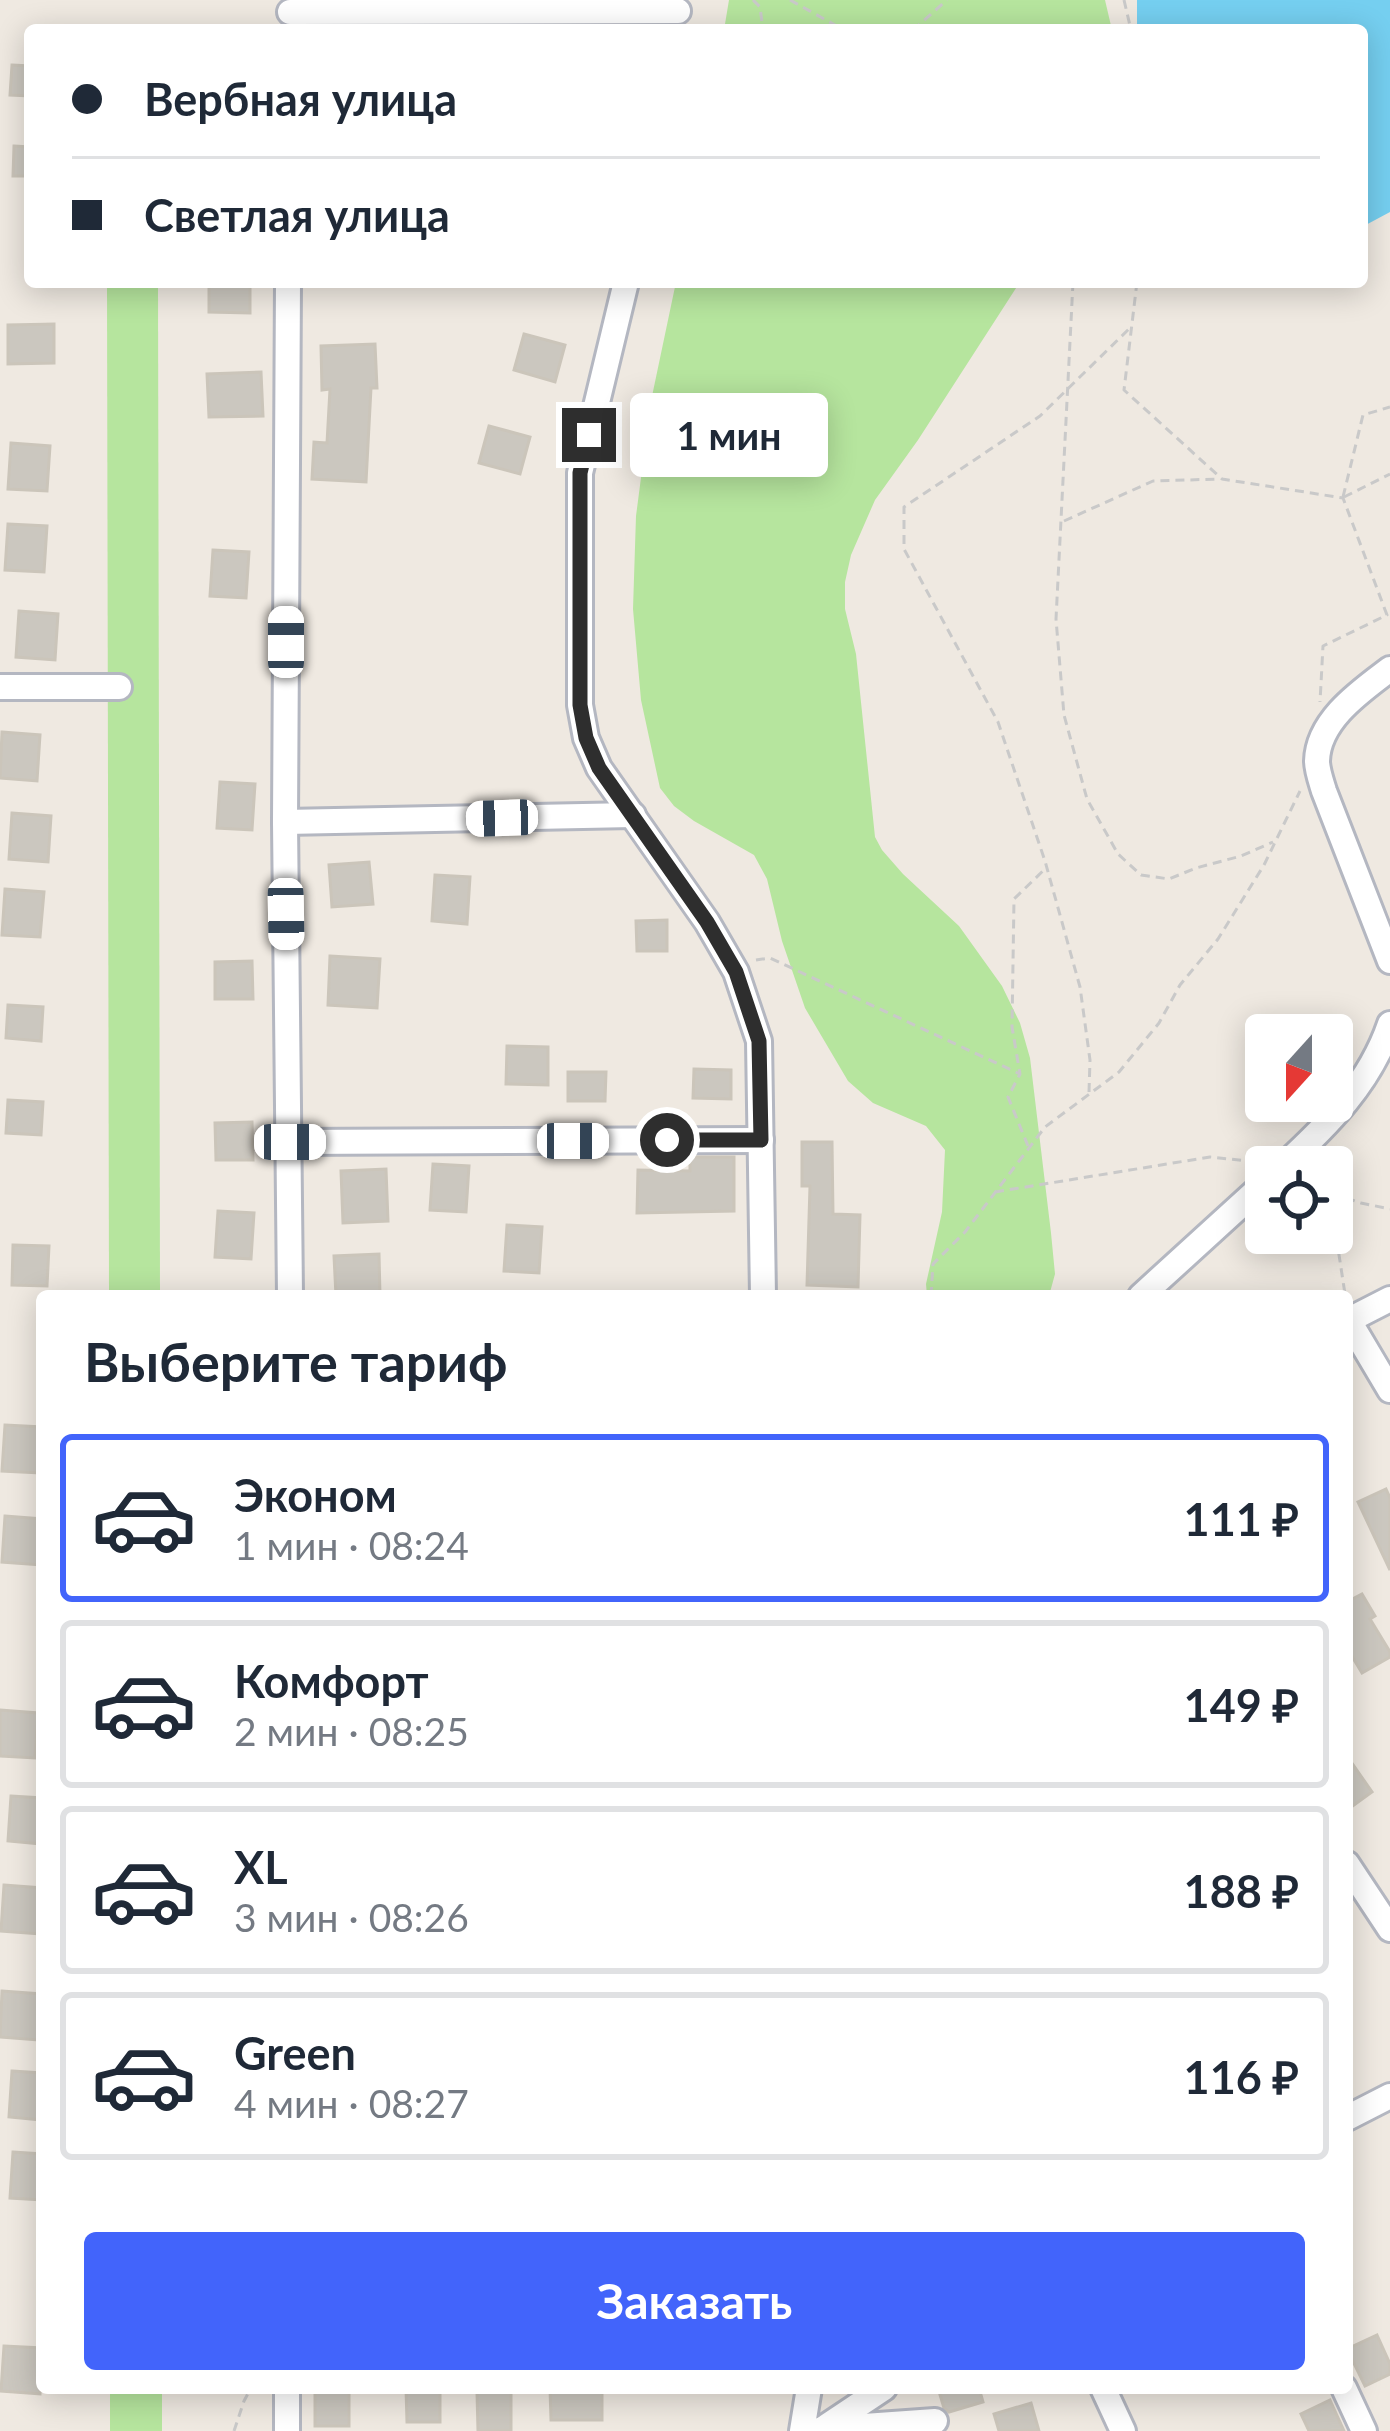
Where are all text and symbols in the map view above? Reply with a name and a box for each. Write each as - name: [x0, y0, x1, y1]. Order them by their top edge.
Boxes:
- text: Вербная улица: [144, 72, 457, 126]
- text: Светлая улица: [144, 188, 450, 242]
- callout: 1 мин: [631, 393, 829, 477]
- route end: [562, 408, 616, 462]
- text: 1 мин: [677, 412, 782, 458]
- car: [268, 606, 304, 678]
- car: [465, 799, 539, 837]
- car: [267, 878, 305, 950]
- north arrow: [1245, 1014, 1353, 1122]
- map controls: [1245, 1014, 1353, 1254]
- route start: [640, 1113, 694, 1167]
- car: [537, 1123, 609, 1159]
- car: [254, 1124, 326, 1160]
- button: locate: [1245, 1146, 1353, 1254]
- text: Выберите тариф: [84, 1329, 507, 1394]
- icon: car: [90, 1464, 198, 1572]
- text: Эконом: [234, 1468, 397, 1522]
- text: 111 ₽: [1184, 1492, 1299, 1546]
- text: 1 мин · 08:24: [234, 1522, 469, 1568]
- icon: car: [90, 1650, 198, 1758]
- text: Комфорт: [234, 1654, 429, 1708]
- text: 149 ₽: [1184, 1678, 1299, 1732]
- text: 2 мин · 08:25: [234, 1708, 469, 1754]
- icon: car: [90, 1836, 198, 1944]
- text: XL: [234, 1840, 288, 1894]
- text: 188 ₽: [1184, 1864, 1299, 1918]
- text: 3 мин · 08:26: [234, 1894, 469, 1940]
- icon: car: [90, 2022, 198, 2130]
- text: Green: [234, 2026, 356, 2080]
- text: 116 ₽: [1184, 2050, 1299, 2104]
- text: 4 мин · 08:27: [234, 2080, 469, 2126]
- button: Заказать: [84, 2232, 1305, 2370]

